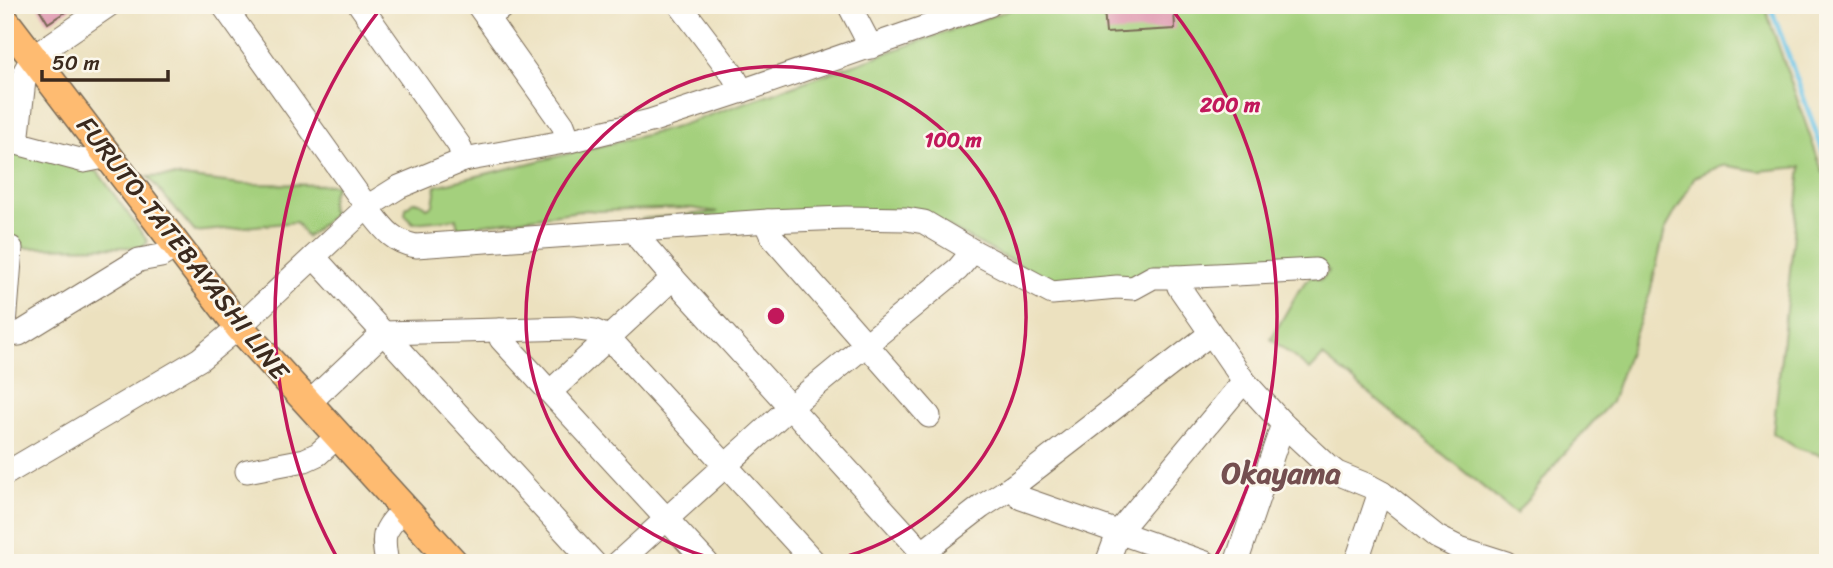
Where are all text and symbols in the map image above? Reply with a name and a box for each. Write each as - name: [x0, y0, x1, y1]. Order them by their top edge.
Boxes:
- scale bar: [42, 38, 168, 82]
- text: 50 m: [52, 44, 100, 82]
- text: 200 m: [1199, 86, 1261, 124]
- street label: FURUTO-TATEBAYASHI LINE: [65, 106, 302, 392]
- text: 100 m: [924, 121, 982, 159]
- centre of rings: [764, 304, 788, 328]
- district label: Okayama: [1221, 446, 1342, 500]

